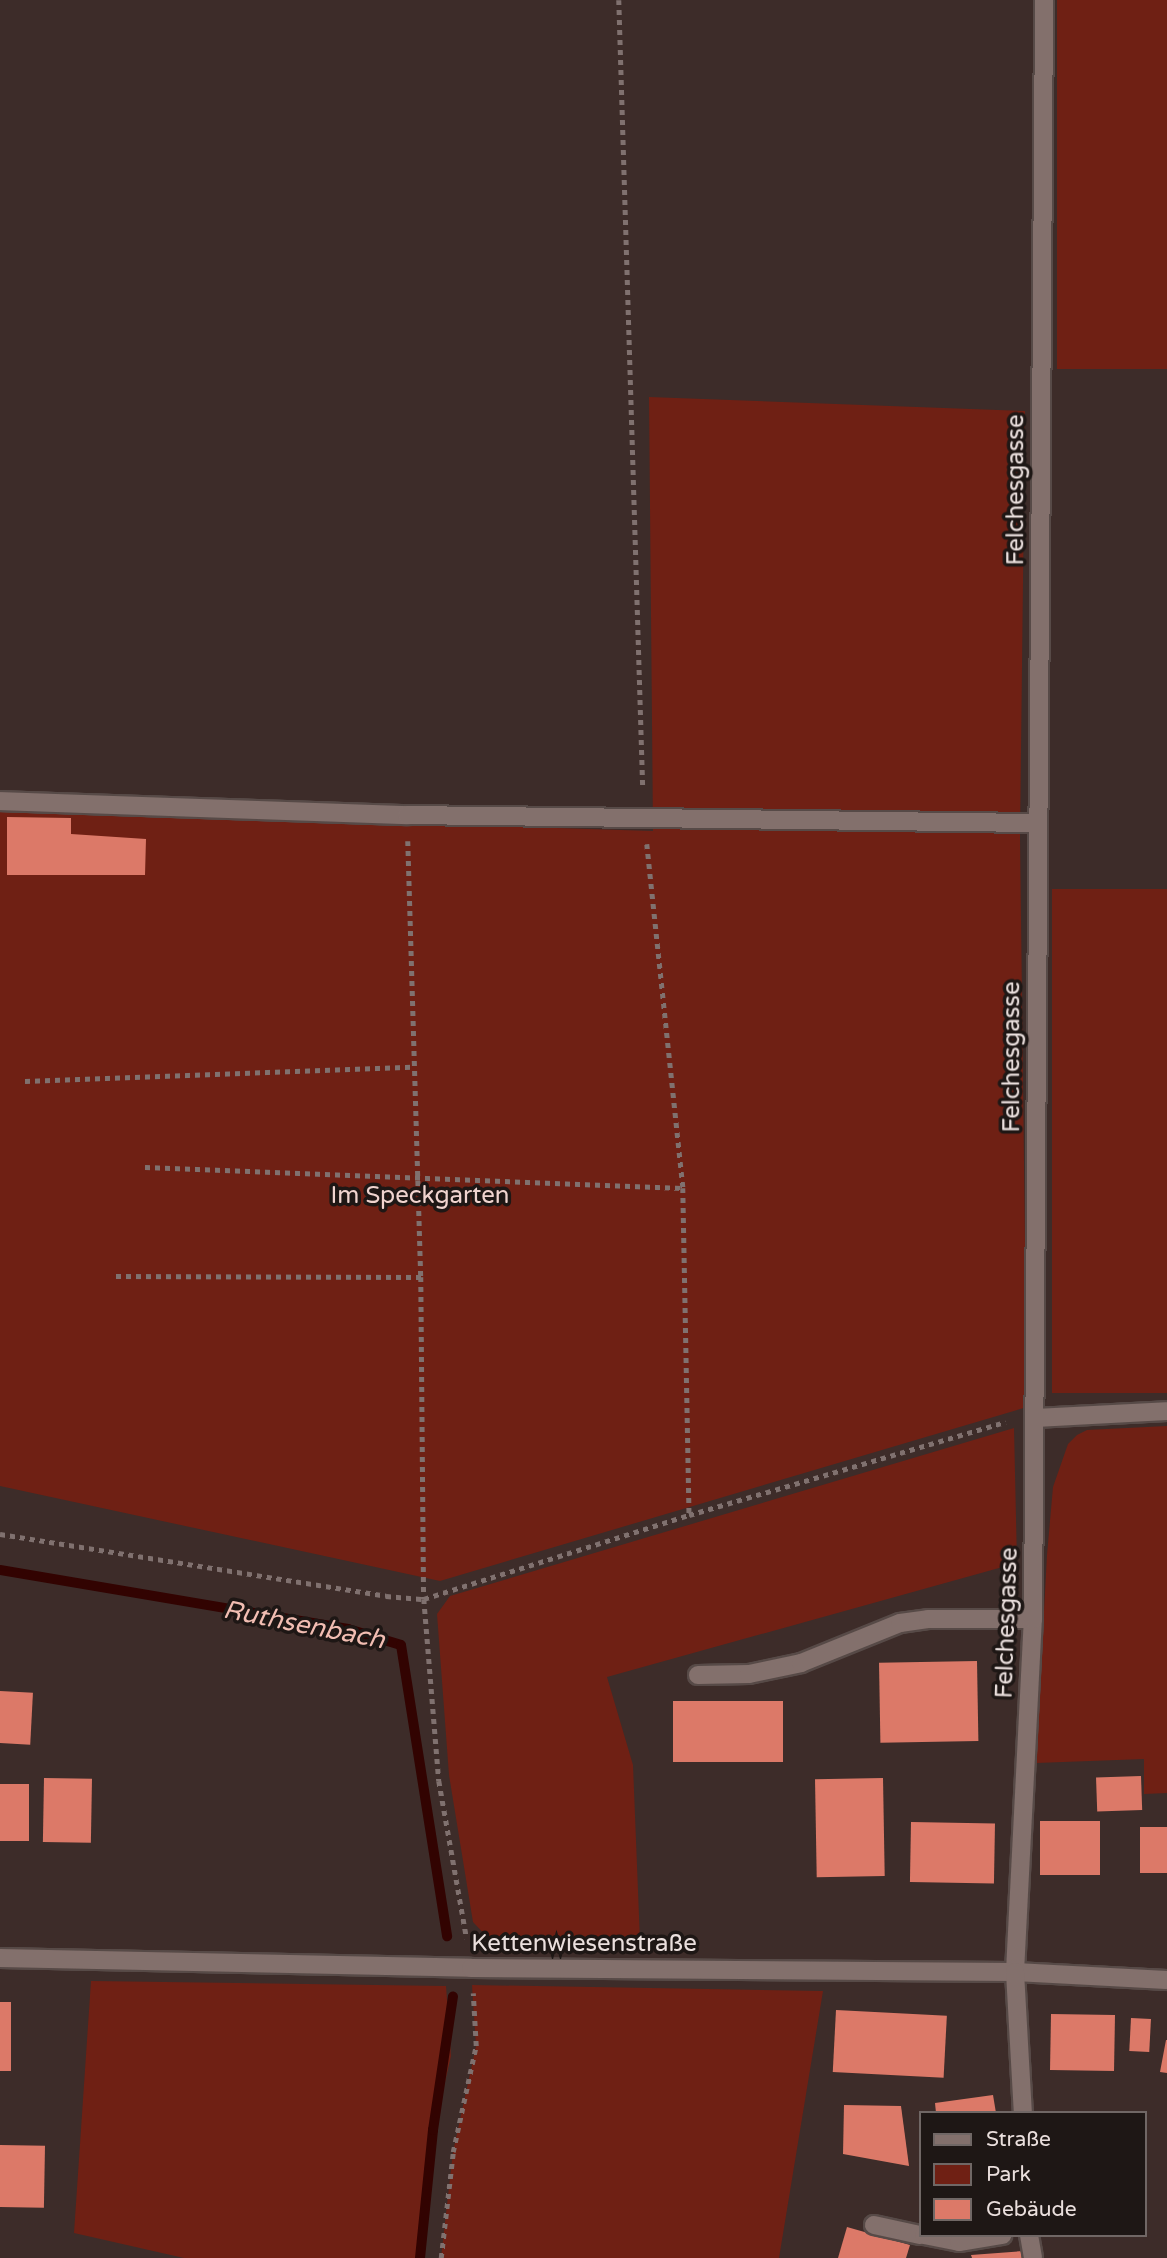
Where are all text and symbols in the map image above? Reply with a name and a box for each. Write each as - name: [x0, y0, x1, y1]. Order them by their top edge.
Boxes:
- street label: Felchesgasse: [1002, 415, 1030, 565]
- street label: Felchesgasse: [998, 982, 1026, 1132]
- park label: Im Speckgarten: [331, 1182, 509, 1210]
- street label: Felchesgasse: [990, 1547, 1024, 1699]
- water label: Ruthsenbach: [221, 1594, 387, 1656]
- street label: Kettenwiesenstraße: [471, 1930, 697, 1958]
- legend: [918, 2111, 1146, 2237]
- text: Straße: [986, 2127, 1051, 2152]
- text: Park: [986, 2162, 1031, 2187]
- text: Gebäude: [986, 2197, 1077, 2222]

